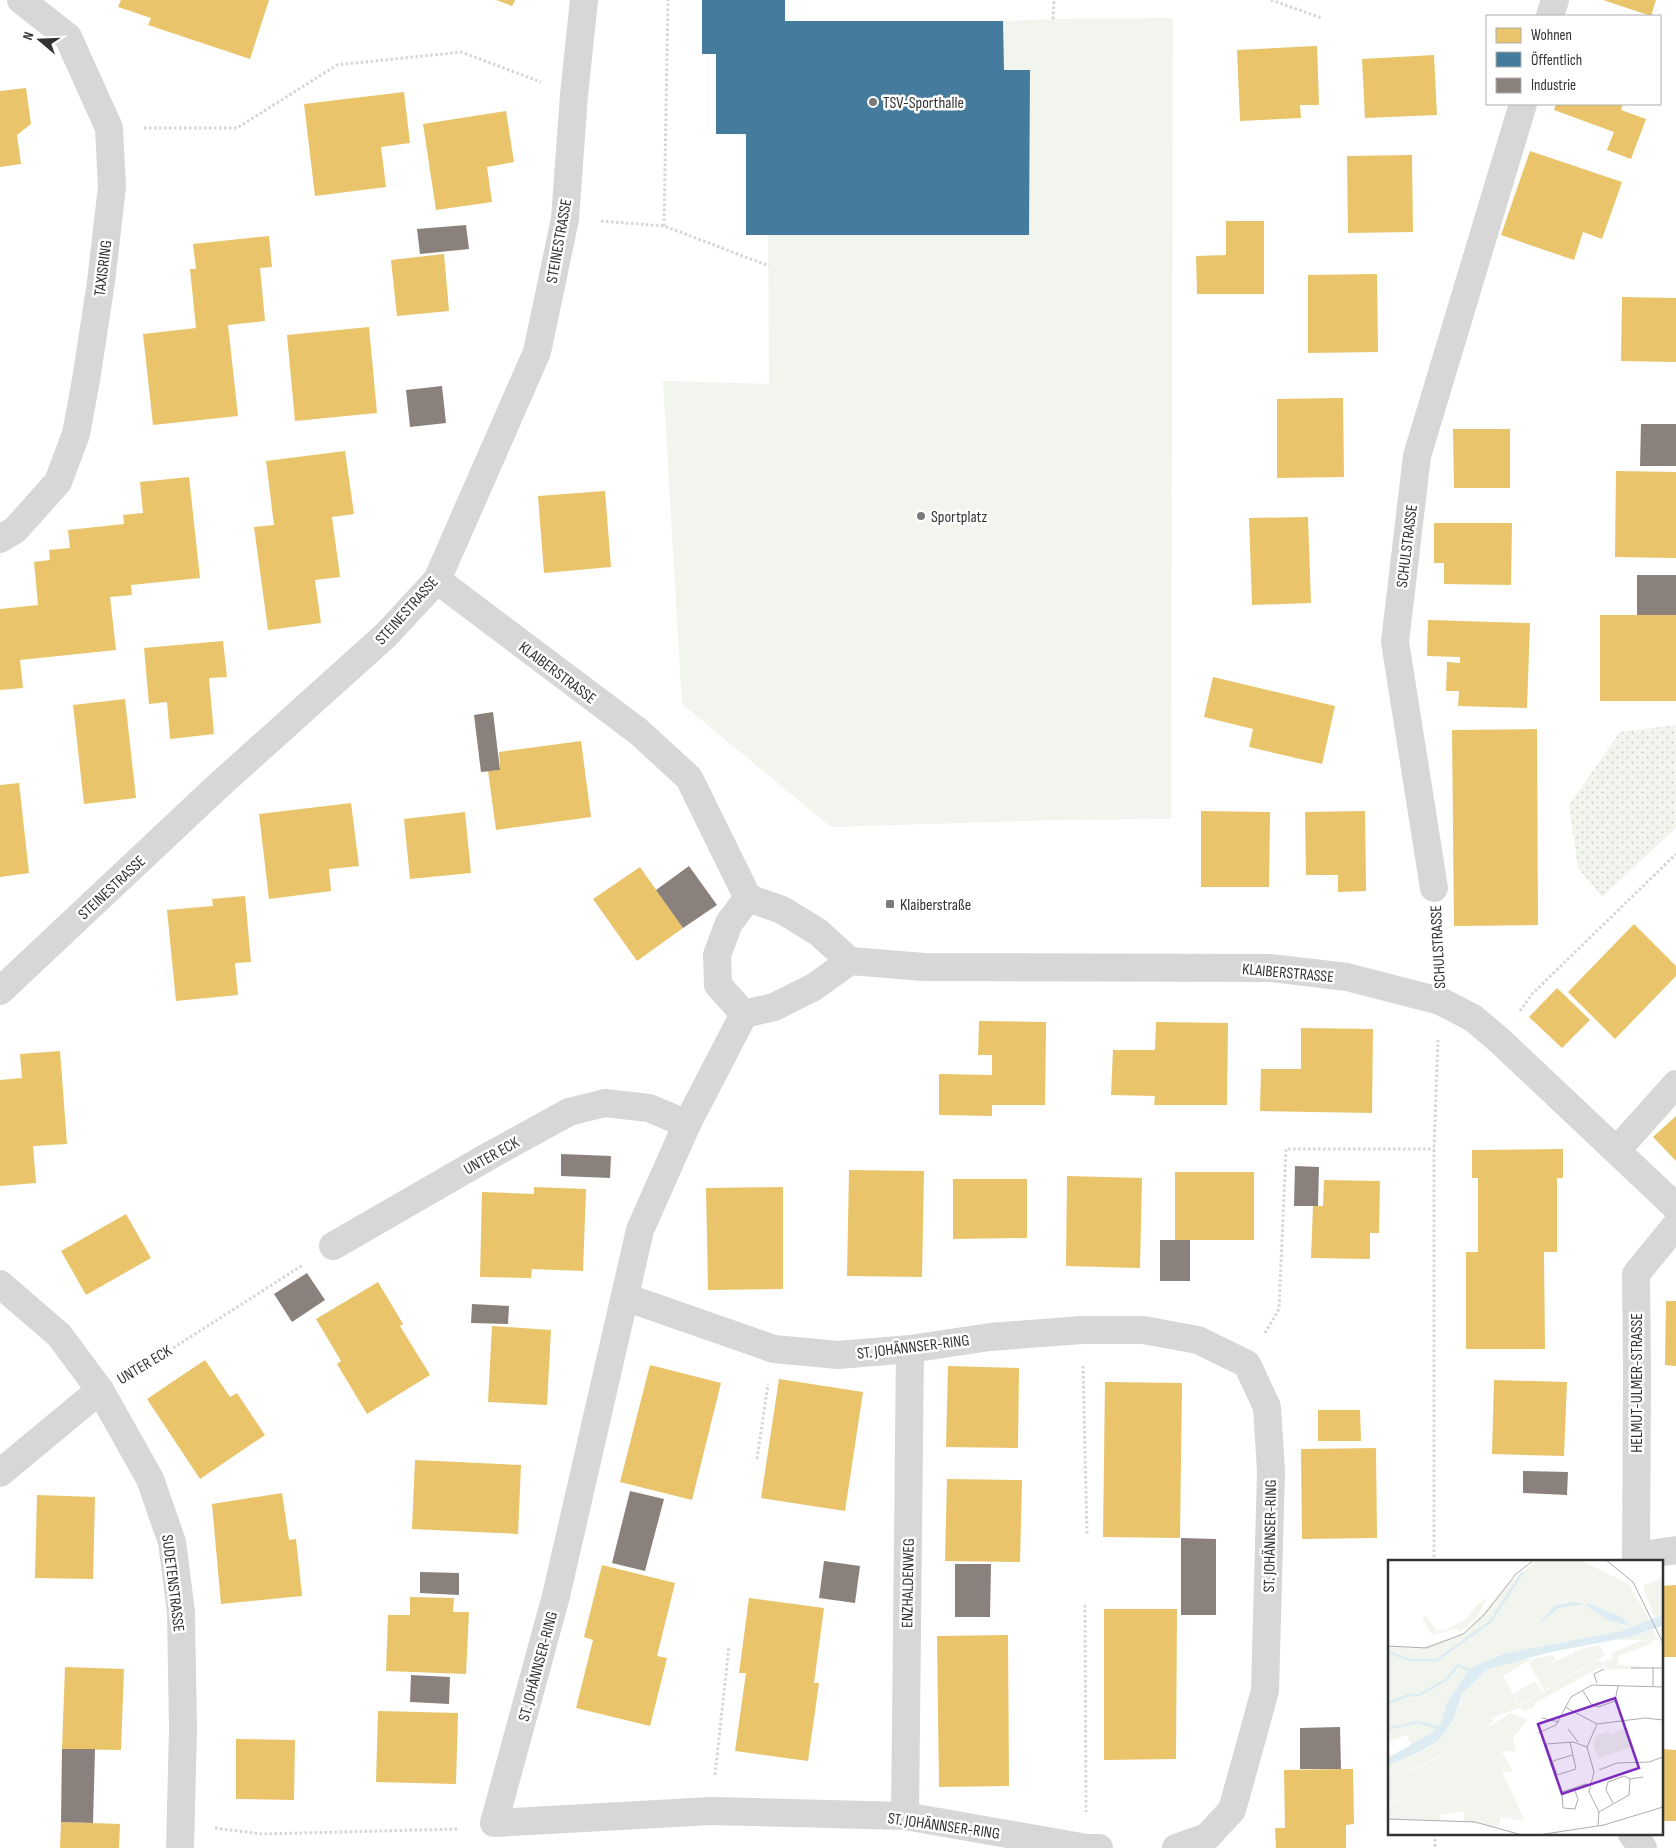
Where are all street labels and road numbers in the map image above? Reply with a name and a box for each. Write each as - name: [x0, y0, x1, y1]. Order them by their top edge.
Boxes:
- street label: STEINESTRASSE: [543, 198, 576, 285]
- street label: TAXISRING: [91, 239, 116, 297]
- street label: SCHULSTRASSE: [1393, 503, 1422, 589]
- street label: STEINESTRASSE: [372, 573, 443, 649]
- street label: KLAIBERSTRASSE: [515, 638, 599, 708]
- street label: STEINESTRASSE: [74, 852, 150, 924]
- street label: SCHULSTRASSE: [1427, 905, 1450, 989]
- street label: KLAIBERSTRASSE: [1241, 960, 1334, 987]
- street label: UNTER ECK: [461, 1133, 523, 1179]
- street label: HELMUT-ULMER-STRASSE: [1628, 1313, 1647, 1453]
- street label: ST. JOHÄNNSER-RING: [856, 1331, 970, 1364]
- street label: UNTER ECK: [114, 1341, 176, 1389]
- street label: ST. JOHÄNNSER-RING: [1260, 1479, 1281, 1593]
- street label: SUDETENSTRASSE: [157, 1533, 188, 1633]
- street label: ENZHALDENWEG: [898, 1538, 919, 1628]
- street label: ST. JOHÄNNSER-RING: [515, 1609, 562, 1723]
- street label: ST. JOHÄNNSER-RING: [886, 1809, 1001, 1844]

